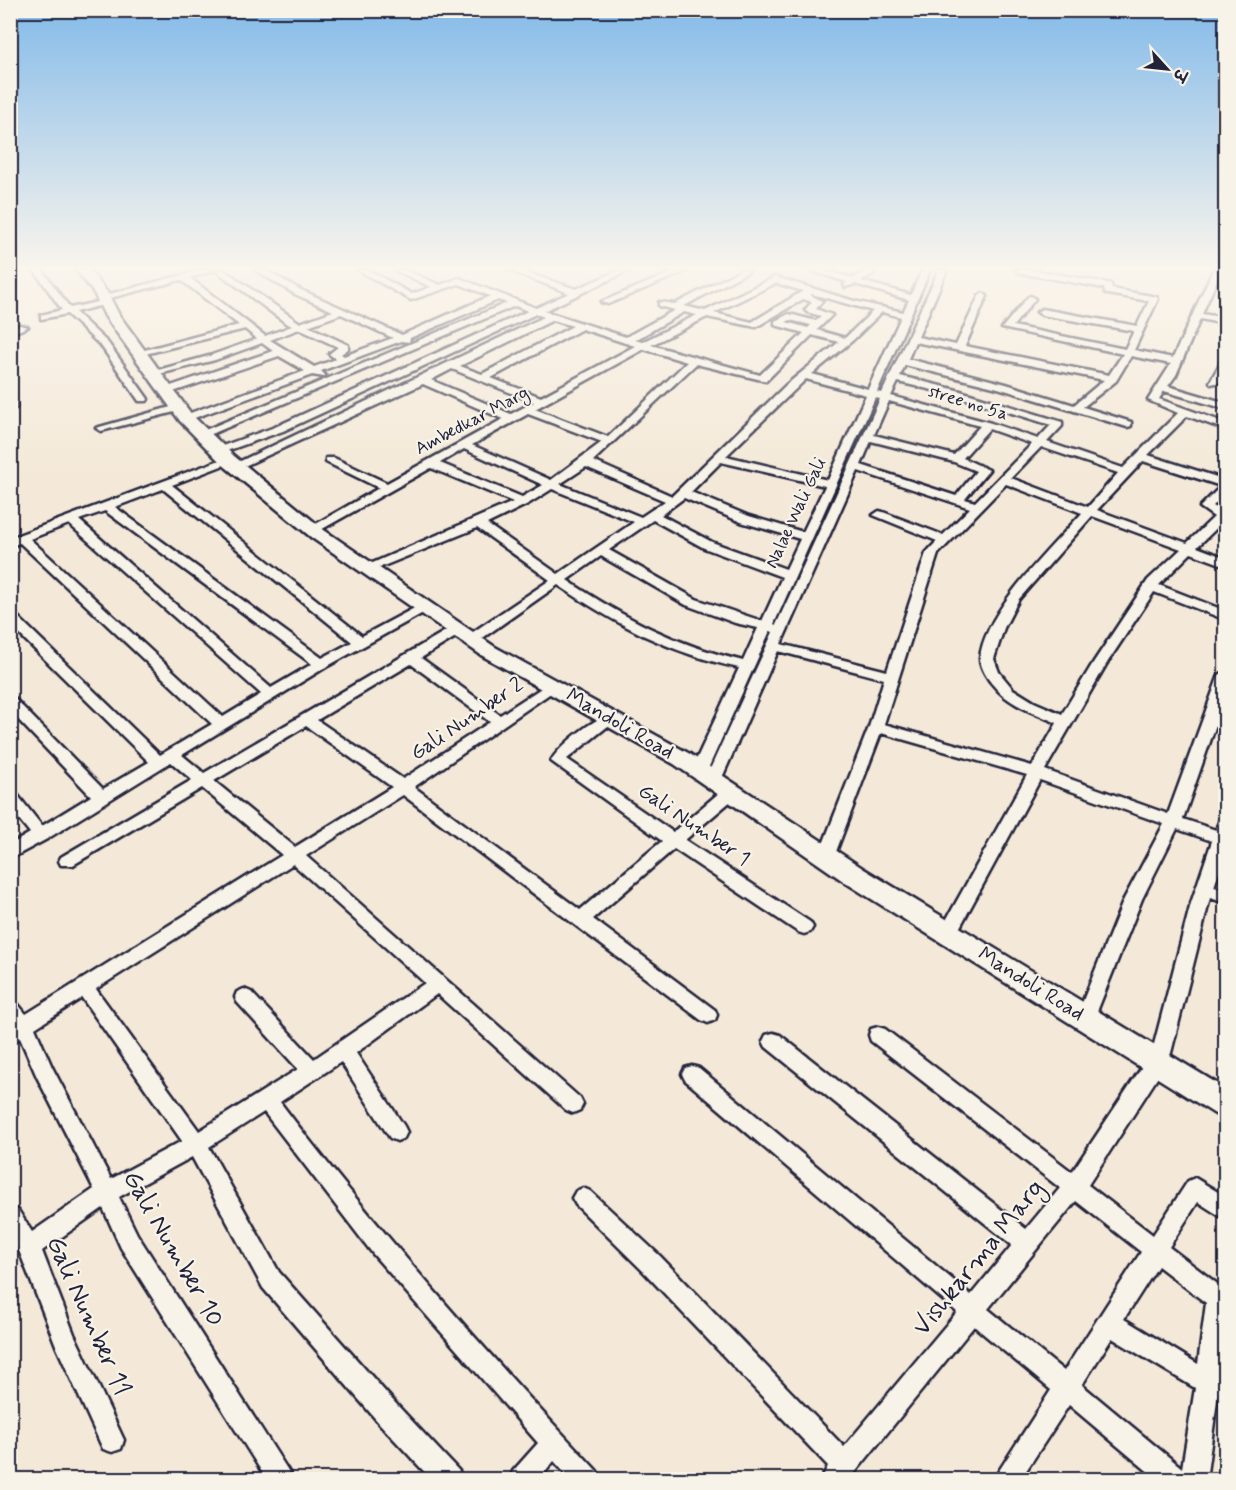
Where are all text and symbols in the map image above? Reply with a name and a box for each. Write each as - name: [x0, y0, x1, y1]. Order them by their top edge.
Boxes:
- north arrow: [1137, 39, 1197, 99]
- text: उ: [1167, 64, 1192, 86]
- street label: stree no 5a: [925, 379, 1011, 427]
- street label: Ambedkar Marg: [411, 381, 533, 462]
- street label: Nalae Wali Gali: [760, 454, 832, 572]
- street label: Gali Number 2: [405, 671, 529, 767]
- street label: Mandoli Road: [561, 682, 679, 766]
- street label: Gali Number 1: [632, 777, 756, 873]
- street label: Mandoli Road: [972, 940, 1090, 1028]
- street label: Gali Number 10: [114, 1165, 232, 1333]
- street label: Vishkarma Marg: [905, 1173, 1054, 1345]
- street label: Gali Number 11: [38, 1231, 138, 1401]

